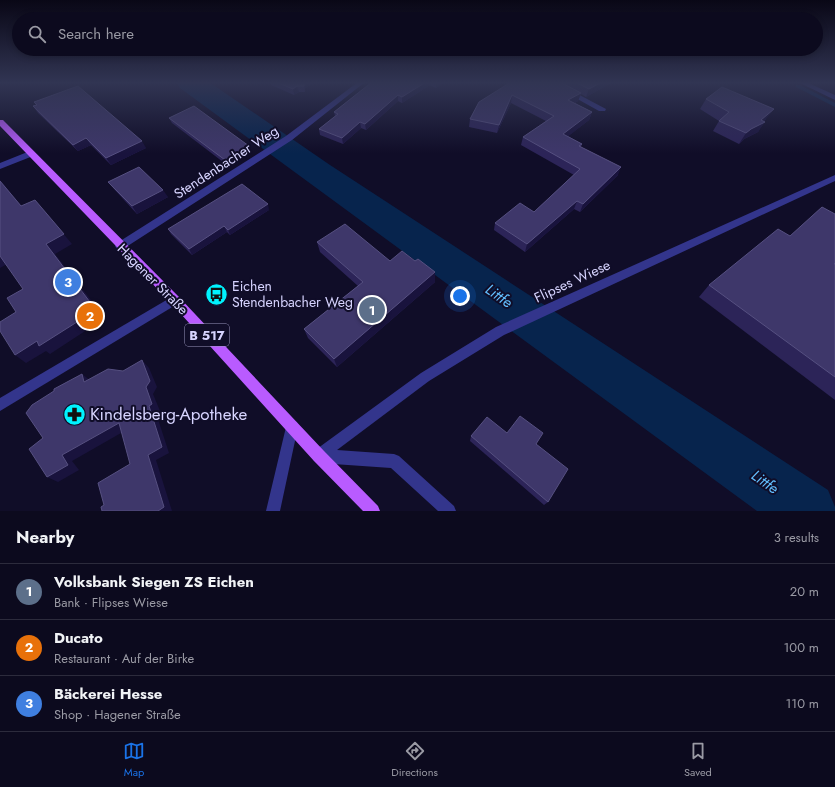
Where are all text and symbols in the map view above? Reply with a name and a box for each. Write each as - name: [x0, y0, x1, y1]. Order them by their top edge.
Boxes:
- search box: [12, 12, 823, 56]
- icon: search: [26, 23, 48, 45]
- text: Search here: [58, 23, 134, 45]
- street label: Stendenbacher Weg: [170, 121, 282, 203]
- street label: Hagener Straße: [113, 239, 193, 319]
- street label: Flipses Wiese: [531, 255, 613, 307]
- pin: 3: [55, 267, 81, 297]
- place label: Eichen Stendenbacher Weg: [232, 276, 353, 312]
- water label: Littfe: [481, 279, 518, 314]
- bus stop icon: Eichen Stendenbacher Weg: [203, 281, 229, 307]
- your location: [450, 286, 470, 306]
- pin: 1: [359, 295, 385, 325]
- pin: 2: [77, 301, 103, 331]
- road number: B 517: [185, 324, 229, 346]
- pharmacy icon: Kindelsberg-Apotheke: [62, 401, 88, 427]
- place label: Kindelsberg-Apotheke: [90, 402, 248, 426]
- water label: Littfe: [747, 465, 784, 500]
- text: Nearby: [16, 525, 74, 549]
- text: 3 results: [774, 528, 819, 547]
- text: Volksbank Siegen ZS Eichen: [54, 571, 254, 593]
- text: 1: [26, 582, 32, 601]
- text: 20 m: [790, 582, 819, 601]
- text: Bank · Flipses Wiese: [54, 593, 168, 612]
- text: Ducato: [54, 627, 103, 649]
- text: 2: [25, 638, 33, 657]
- text: 100 m: [784, 638, 819, 657]
- text: Restaurant · Auf der Birke: [54, 649, 194, 668]
- text: Bäckerei Hesse: [54, 683, 162, 705]
- text: 3: [25, 694, 33, 713]
- text: 110 m: [785, 694, 819, 713]
- text: Shop · Hagener Straße: [54, 705, 181, 724]
- tab: Map: [123, 740, 145, 780]
- tab: Directions: [391, 740, 438, 780]
- tab: Saved: [684, 740, 712, 780]

